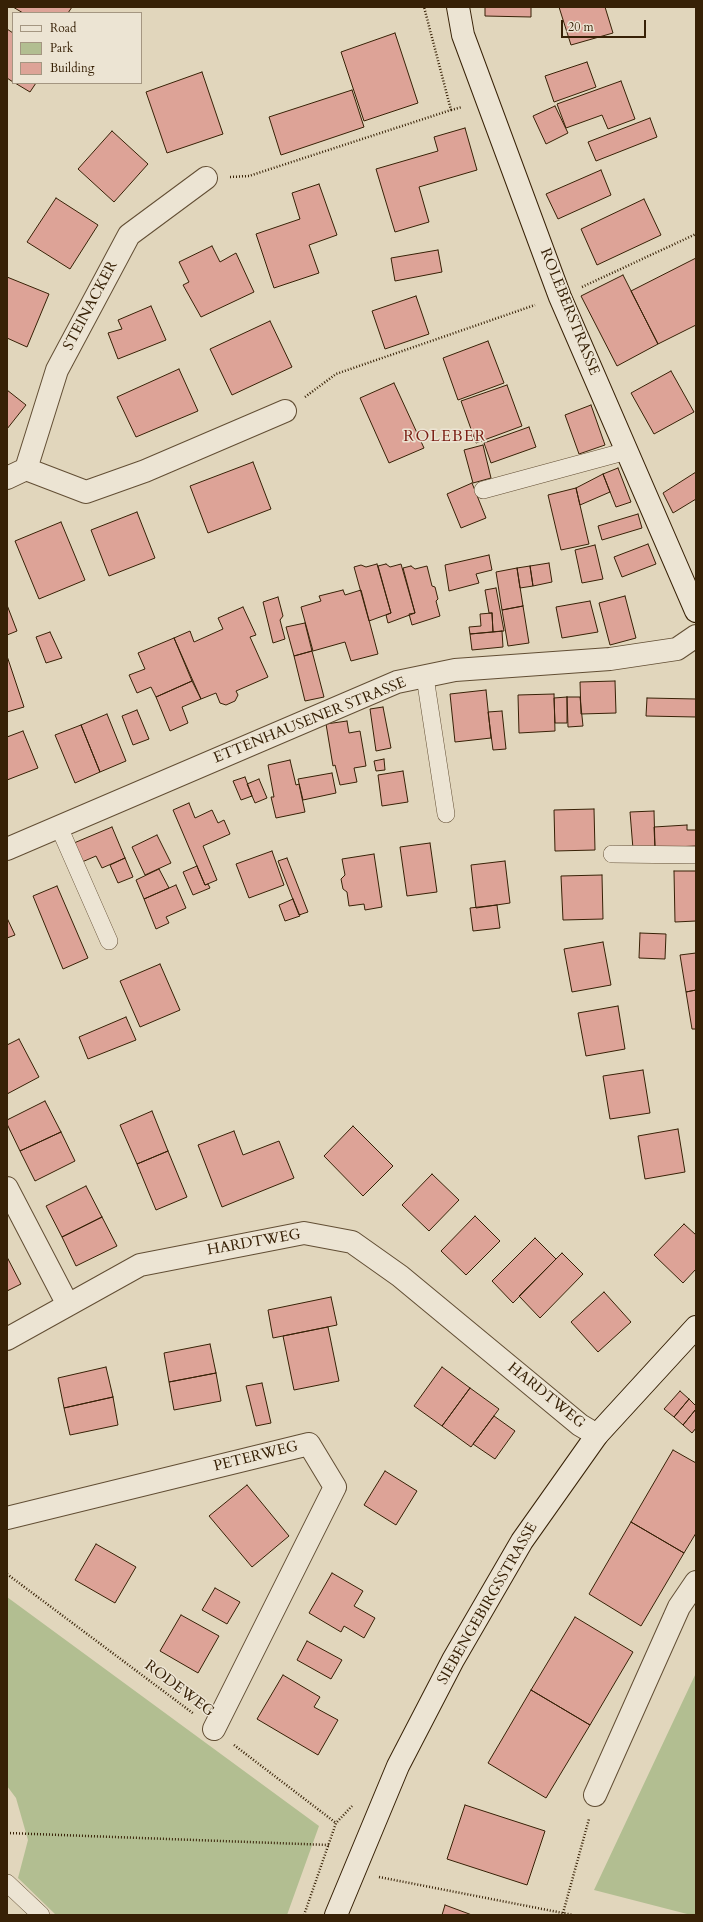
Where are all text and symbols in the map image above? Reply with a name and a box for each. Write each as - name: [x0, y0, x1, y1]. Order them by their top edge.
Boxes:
- legend: [12, 12, 142, 84]
- scale bar: [563, 12, 648, 38]
- text: 20 m: [568, 19, 594, 35]
- text: Road: [50, 20, 76, 36]
- text: Park: [50, 40, 73, 56]
- text: Building: [50, 60, 94, 76]
- street label: ROLEBERSTRASSE: [535, 246, 603, 378]
- street label: STEINACKER: [60, 258, 122, 354]
- district label: ROLEBER: [403, 427, 487, 447]
- street label: ETTENHAUSENER STRASSE: [211, 674, 409, 768]
- street label: HARDTWEG: [206, 1226, 302, 1260]
- street label: HARDTWEG: [504, 1359, 588, 1433]
- street label: PETERWEG: [212, 1438, 300, 1476]
- street label: SIEBENGEBIRGSSTRASSE: [434, 1520, 542, 1688]
- street label: RODEWEG: [141, 1657, 217, 1721]

